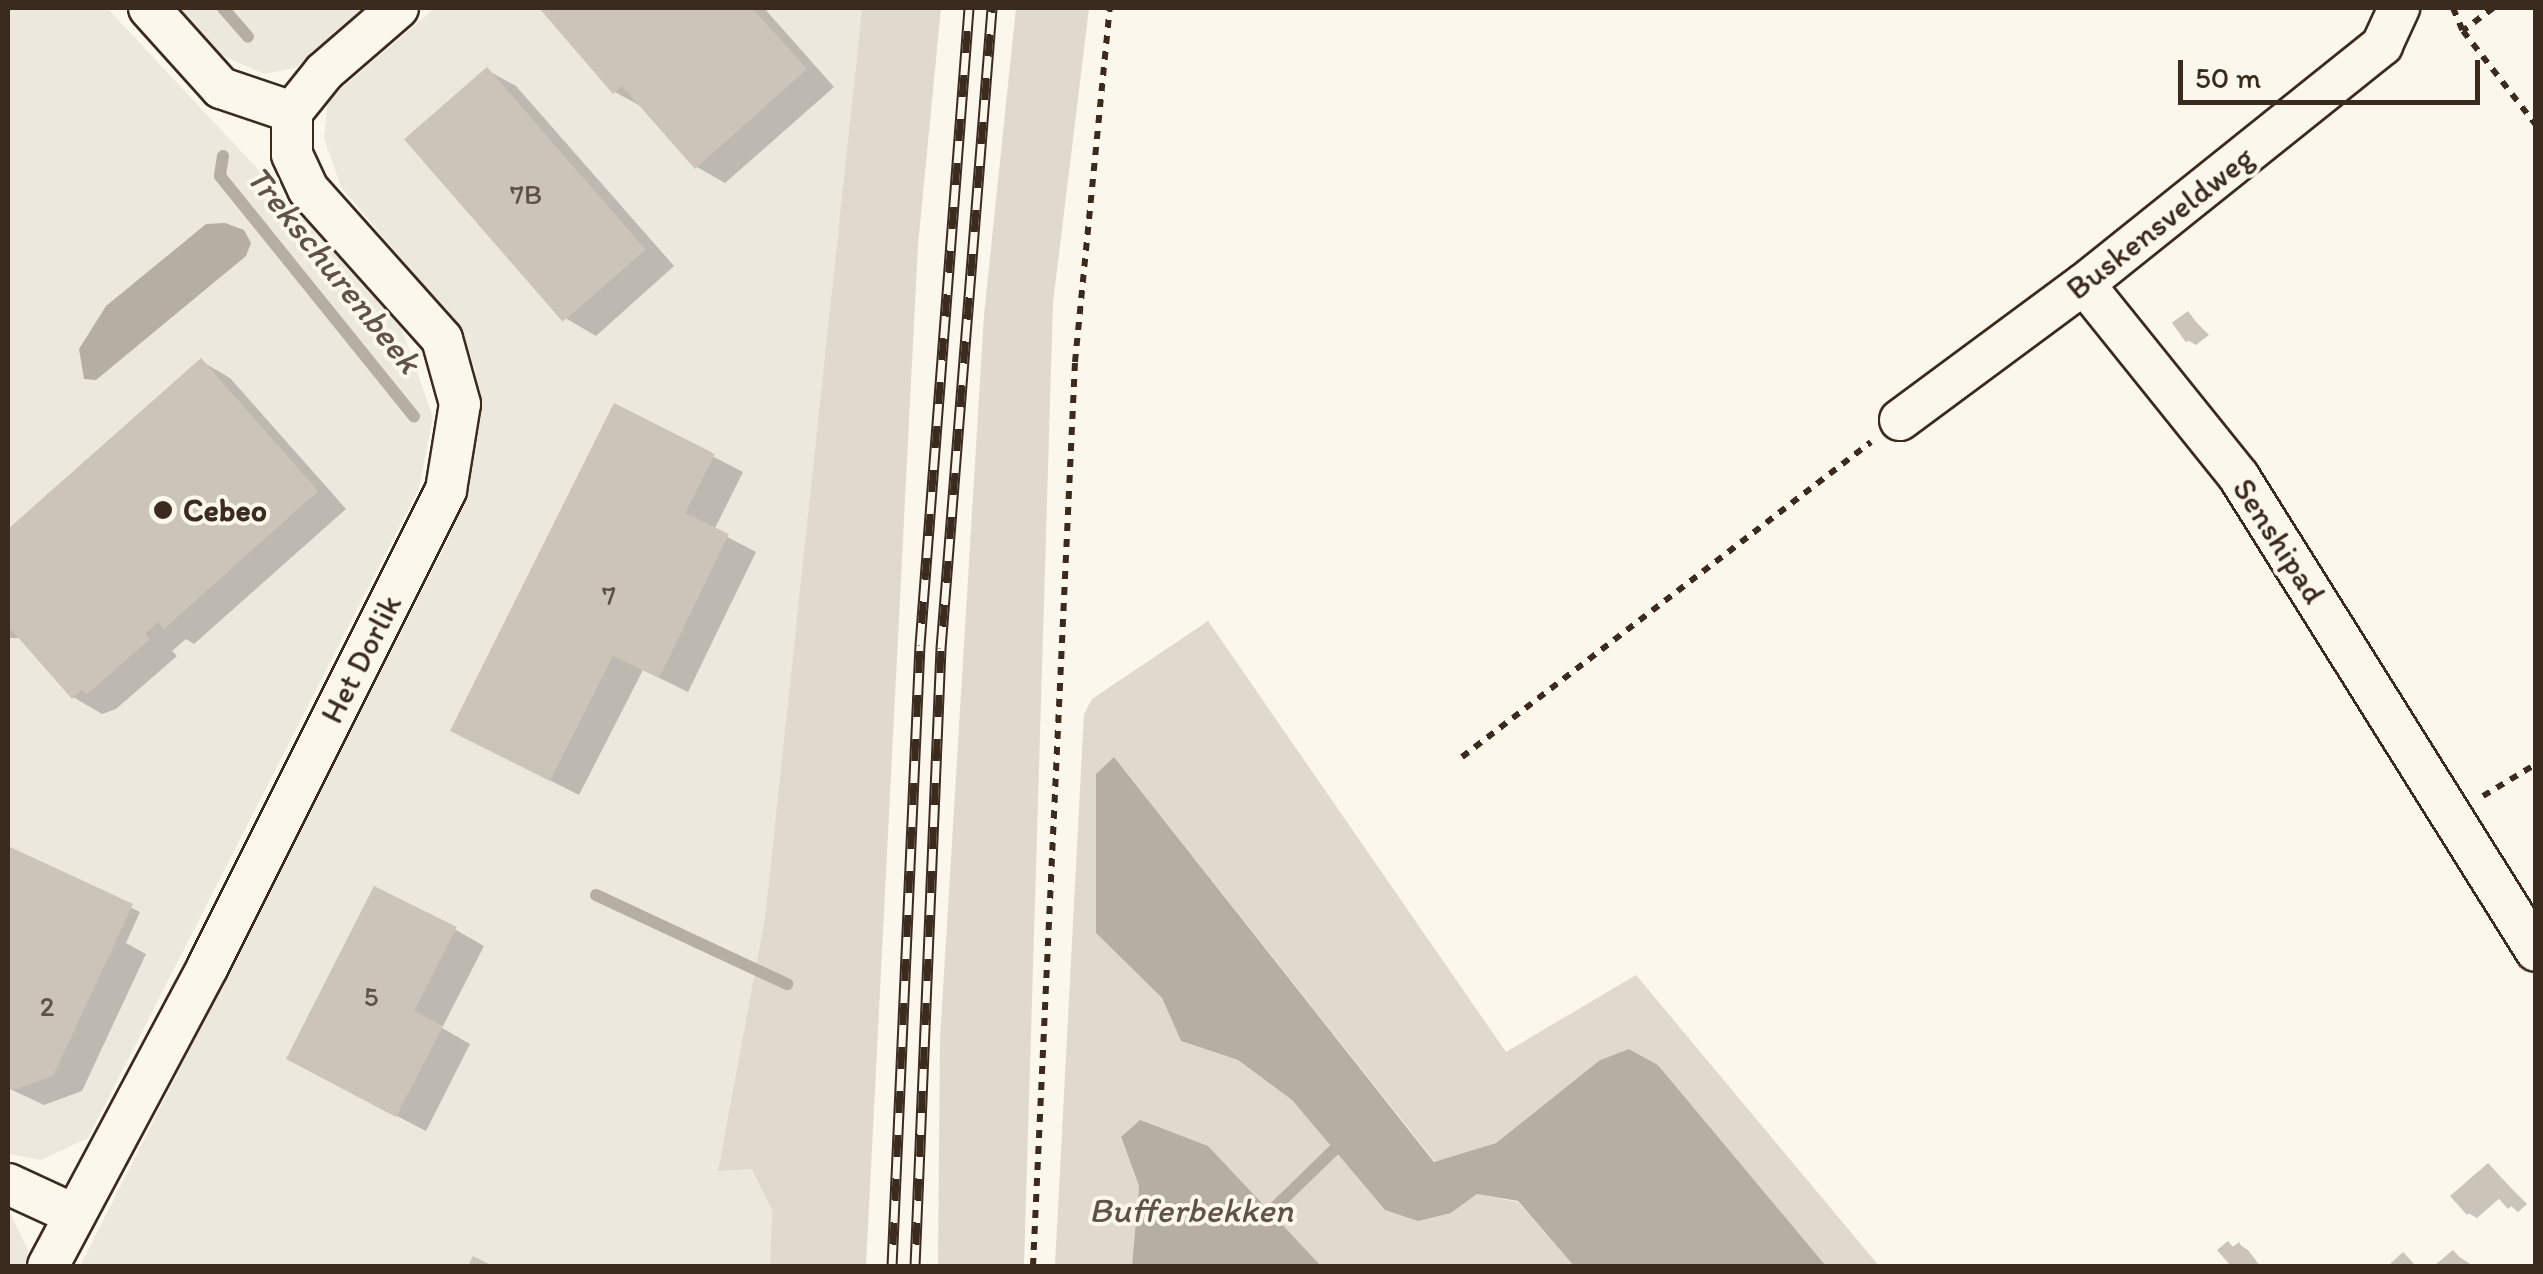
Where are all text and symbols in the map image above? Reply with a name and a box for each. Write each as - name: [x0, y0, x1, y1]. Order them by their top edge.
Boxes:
- scale bar: [2183, 40, 2486, 102]
- text: 50 m: [2195, 59, 2261, 96]
- street label: Buskensveldweg: [2059, 138, 2261, 308]
- water label: Trekschurenbeek: [237, 157, 431, 381]
- house number: 7B: [510, 177, 542, 211]
- street label: Senshipad: [2224, 471, 2334, 611]
- place label: Cebeo: [183, 491, 267, 529]
- marker: Cebeo: [152, 499, 174, 521]
- house number: 7: [602, 578, 616, 612]
- street label: Het Dorlik: [312, 588, 410, 730]
- house number: 5: [364, 979, 378, 1013]
- house number: 2: [40, 989, 54, 1023]
- water label: Bufferbekken: [1089, 1189, 1293, 1231]

